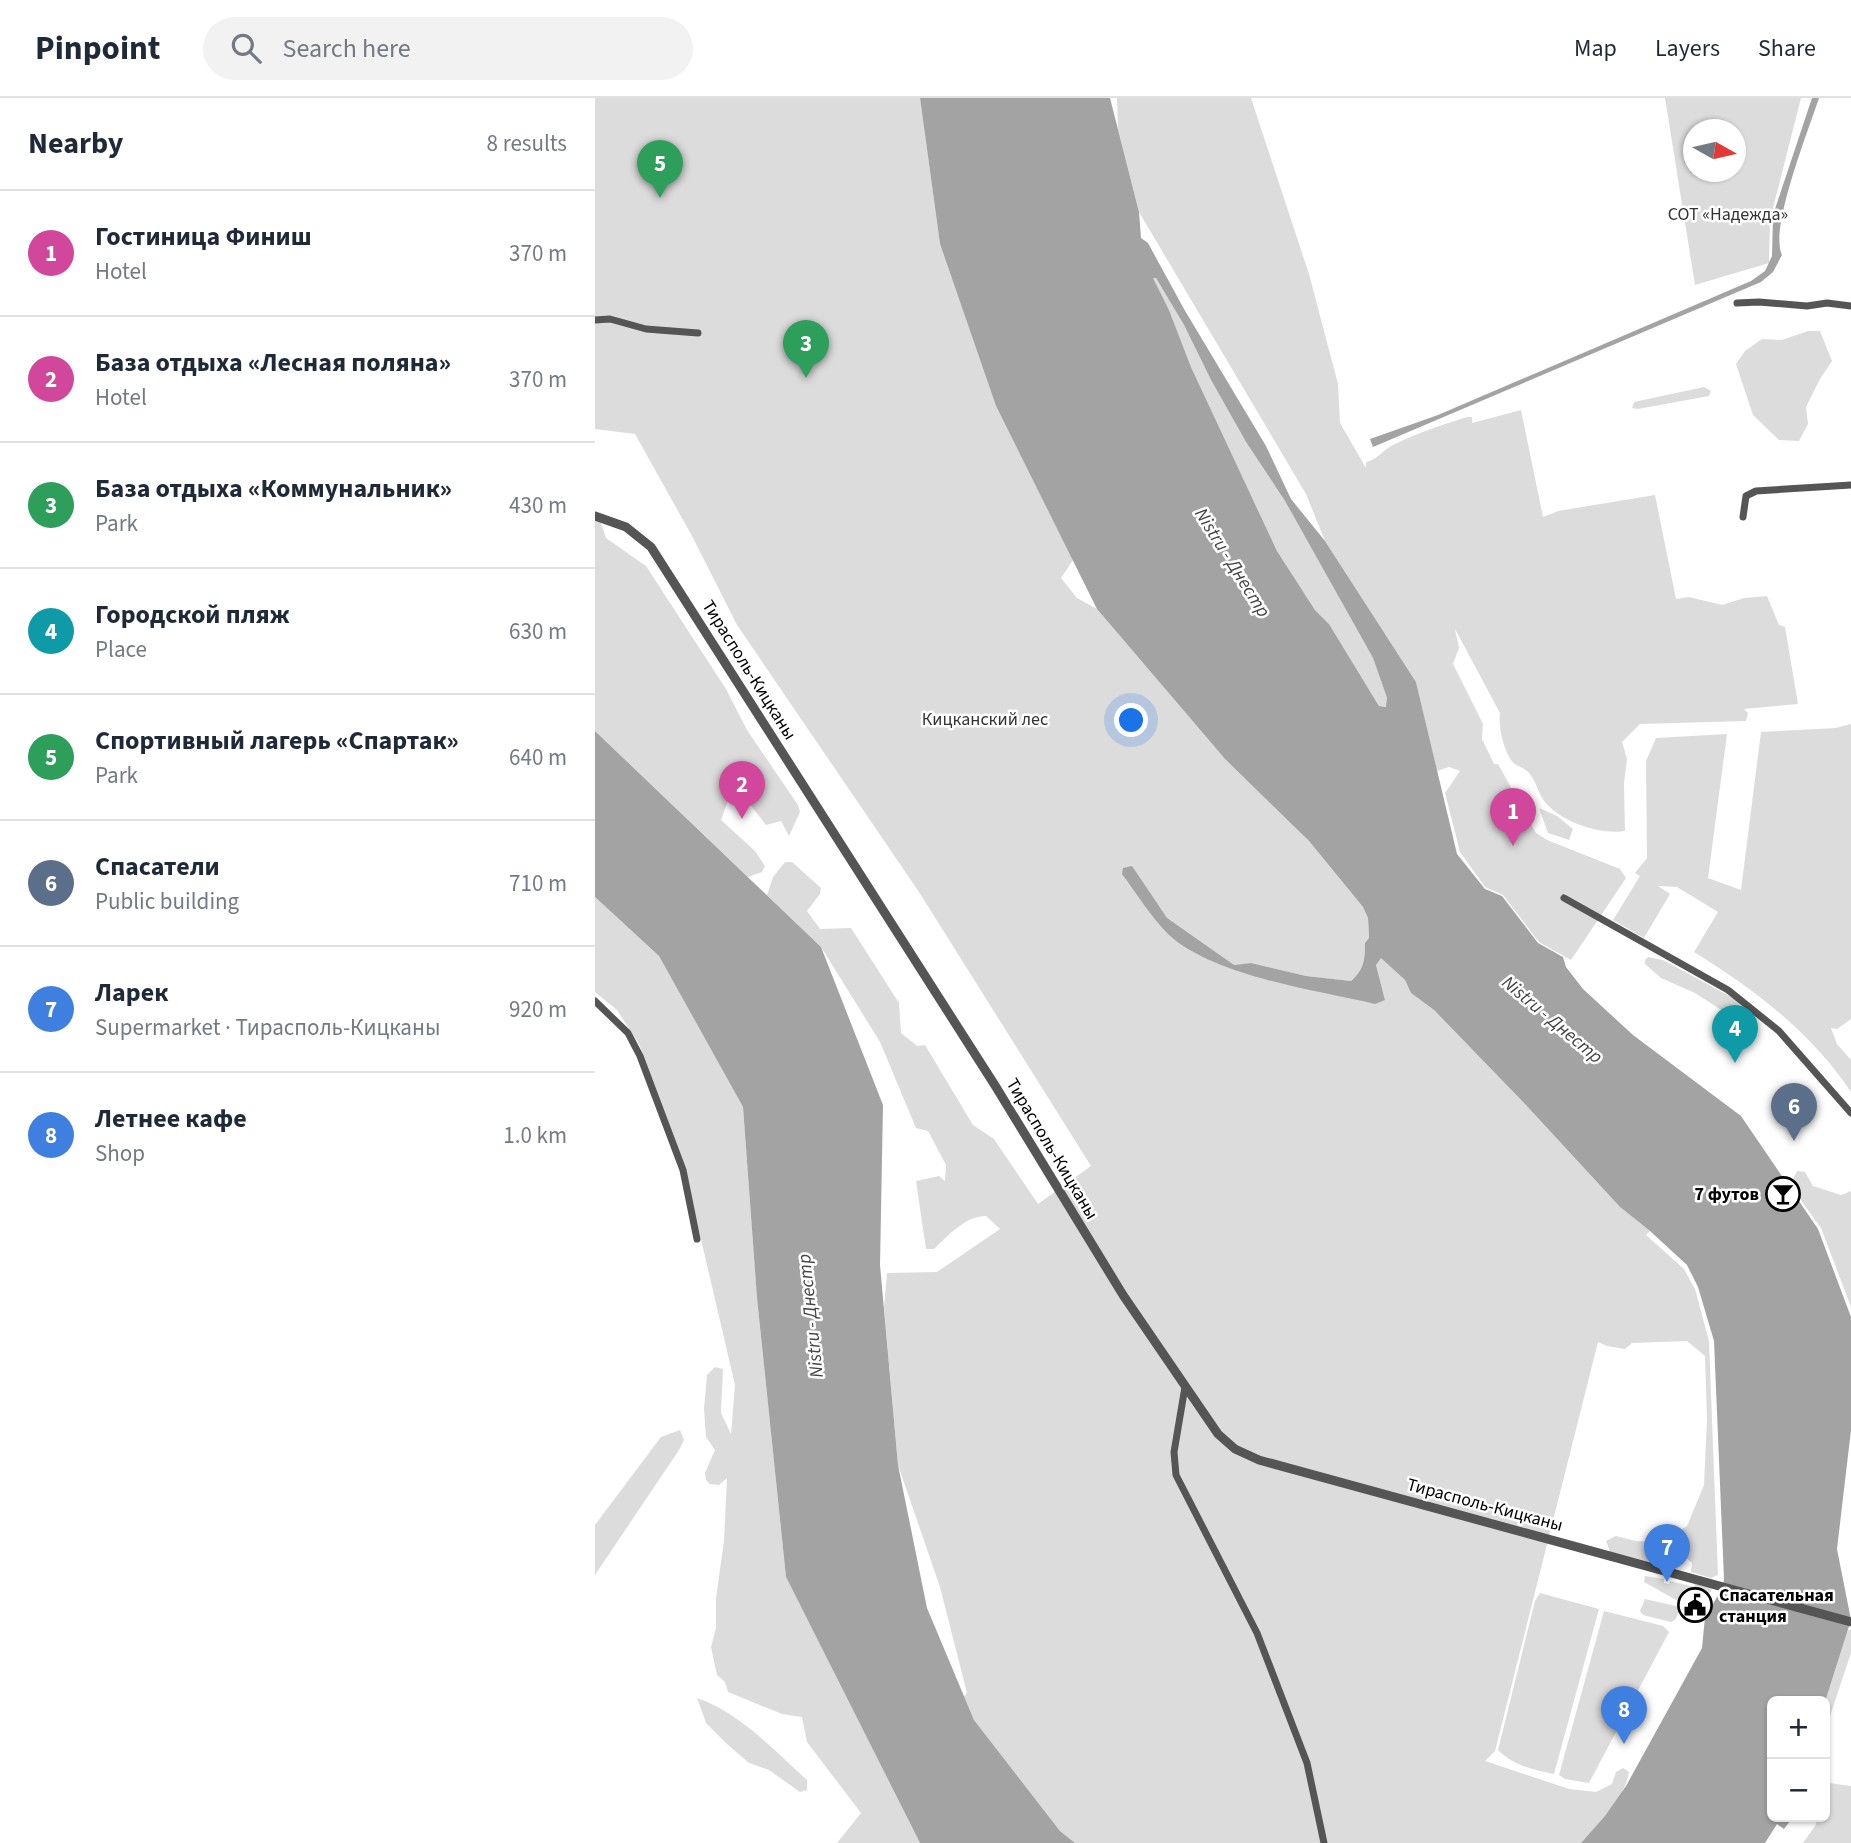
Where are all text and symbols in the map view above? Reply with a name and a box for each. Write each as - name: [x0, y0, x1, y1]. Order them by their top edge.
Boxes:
- search box: [203, 17, 693, 80]
- text: Pinpoint: [35, 25, 161, 72]
- icon: search: [227, 29, 265, 67]
- text: Search here: [283, 30, 411, 67]
- text: Map: [1574, 31, 1617, 66]
- text: Layers: [1655, 31, 1720, 66]
- text: Share: [1758, 31, 1816, 66]
- north arrow: [1683, 119, 1746, 182]
- text: Nearby: [28, 122, 123, 165]
- text: 8 results: [487, 127, 567, 160]
- pin: 5: [637, 140, 683, 198]
- park label: СОТ «Надежда»: [1668, 202, 1788, 227]
- text: Гостиница Финиш: [95, 218, 312, 255]
- text: 1: [45, 237, 57, 270]
- text: 370 m: [509, 237, 567, 270]
- text: Hotel: [95, 255, 147, 288]
- pin: 3: [783, 320, 829, 378]
- text: База отдыха «Лесная поляна»: [95, 344, 451, 381]
- text: 2: [45, 363, 57, 396]
- text: 370 m: [509, 363, 567, 396]
- text: Hotel: [95, 381, 147, 414]
- text: База отдыха «Коммунальник»: [95, 470, 452, 507]
- text: 3: [45, 489, 57, 522]
- text: 430 m: [509, 489, 567, 522]
- water label: Nistru - Днестр: [1188, 503, 1276, 623]
- text: Park: [95, 507, 138, 540]
- street label: Тирасполь-Кицканы: [696, 595, 802, 745]
- text: Городской пляж: [95, 596, 290, 633]
- text: 4: [45, 615, 57, 648]
- text: 630 m: [509, 615, 567, 648]
- text: Place: [95, 633, 147, 666]
- your location: [1114, 703, 1148, 737]
- park label: Кицканский лес: [922, 707, 1048, 732]
- text: Спортивный лагерь «Спартак»: [95, 722, 459, 759]
- text: 5: [45, 741, 57, 774]
- text: 640 m: [509, 741, 567, 774]
- text: Park: [95, 759, 138, 792]
- pin: 2: [719, 761, 765, 819]
- pin: 1: [1490, 788, 1536, 846]
- text: Спасатели: [95, 848, 220, 885]
- text: 6: [45, 867, 57, 900]
- text: 710 m: [509, 867, 567, 900]
- text: Public building: [95, 885, 239, 918]
- water label: Nistru - Днестр: [1496, 970, 1608, 1070]
- text: Ларек: [95, 974, 168, 1011]
- text: 7: [45, 993, 57, 1026]
- text: 920 m: [509, 993, 567, 1026]
- pin: 4: [1712, 1005, 1758, 1063]
- text: Supermarket · Тирасполь-Кицканы: [95, 1011, 440, 1044]
- street label: Тирасполь-Кицканы: [1000, 1074, 1104, 1224]
- pin: 6: [1771, 1083, 1817, 1141]
- text: Летнее кафе: [95, 1100, 247, 1137]
- text: 8: [45, 1119, 57, 1152]
- text: 1.0 km: [503, 1119, 567, 1152]
- text: Shop: [95, 1137, 145, 1170]
- bar icon: 7 футов: [1764, 1175, 1802, 1213]
- place label: 7 футов: [1695, 1182, 1759, 1207]
- water label: Nistru - Днестр: [791, 1253, 831, 1379]
- street label: Тирасполь-Кицканы: [1404, 1472, 1566, 1538]
- pin: 7: [1644, 1524, 1690, 1582]
- place label: Спасательная станция: [1719, 1583, 1834, 1629]
- public building icon: Спасательная станция: [1676, 1586, 1714, 1624]
- pin: 8: [1601, 1686, 1647, 1744]
- map controls: [1767, 1696, 1830, 1822]
- button: +: [1767, 1696, 1830, 1759]
- button: −: [1767, 1759, 1830, 1822]

